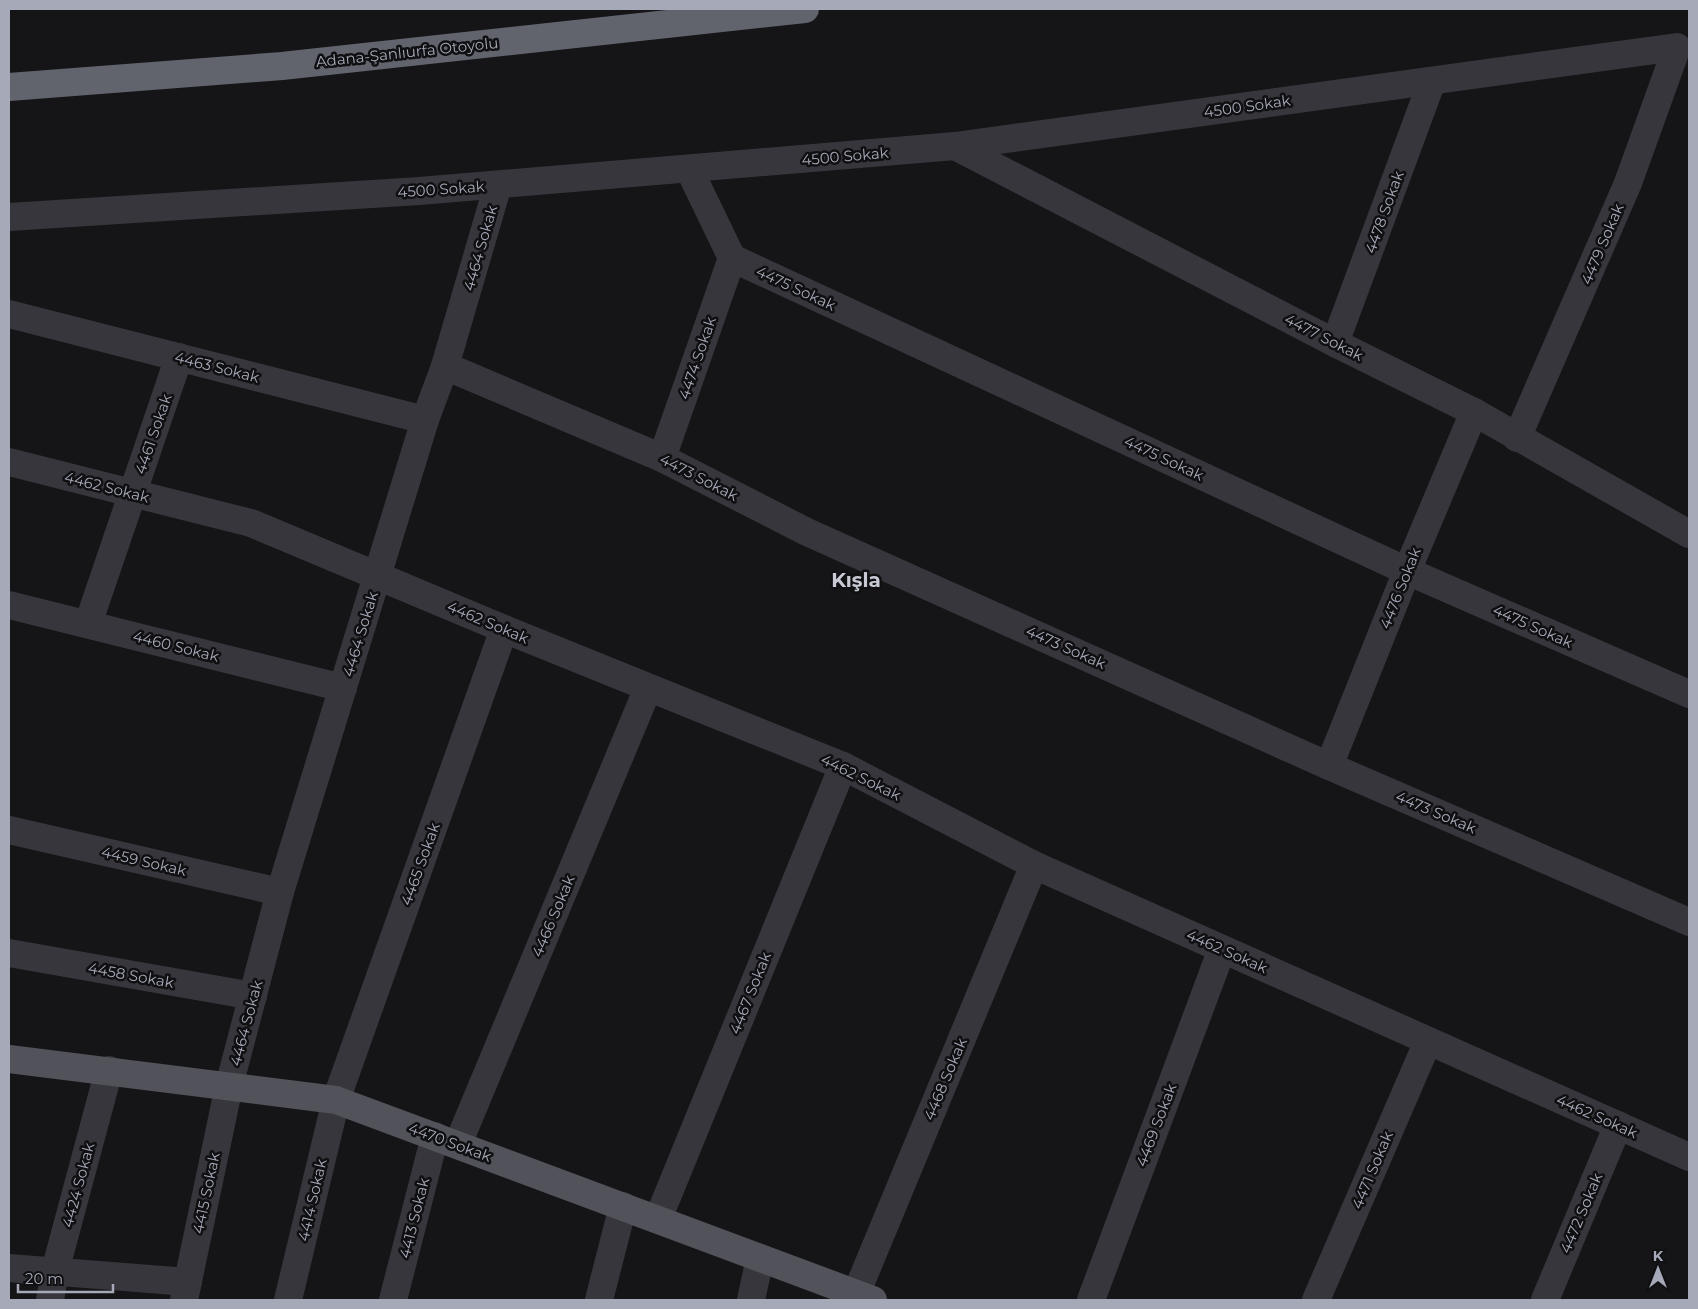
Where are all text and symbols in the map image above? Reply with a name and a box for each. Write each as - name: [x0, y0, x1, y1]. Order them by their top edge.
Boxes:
- street label: Adana-Şanlıurfa Otoyolu: [315, 33, 499, 71]
- street label: 4500 Sokak: [1202, 91, 1292, 121]
- street label: 4500 Sokak: [801, 143, 889, 169]
- street label: 4478 Sokak: [1360, 168, 1408, 256]
- street label: 4500 Sokak: [397, 176, 485, 202]
- street label: 4479 Sokak: [1576, 201, 1628, 287]
- street label: 4464 Sokak: [459, 203, 501, 293]
- street label: 4475 Sokak: [753, 261, 839, 315]
- street label: 4477 Sokak: [1281, 309, 1367, 365]
- street label: 4474 Sokak: [674, 314, 720, 402]
- street label: 4463 Sokak: [173, 347, 261, 387]
- street label: 4461 Sokak: [130, 391, 176, 477]
- street label: 4475 Sokak: [1121, 431, 1207, 485]
- street label: 4473 Sokak: [657, 449, 741, 505]
- street label: 4462 Sokak: [63, 467, 151, 507]
- street label: 4476 Sokak: [1375, 545, 1425, 631]
- district label: Kışla: [831, 568, 881, 592]
- street label: 4464 Sokak: [338, 589, 382, 679]
- street label: 4462 Sokak: [444, 596, 532, 648]
- street label: 4475 Sokak: [1490, 600, 1576, 652]
- street label: 4473 Sokak: [1023, 621, 1109, 673]
- street label: 4460 Sokak: [131, 626, 221, 666]
- street label: 4462 Sokak: [818, 749, 904, 805]
- street label: 4473 Sokak: [1393, 787, 1479, 837]
- street label: 4465 Sokak: [396, 820, 444, 908]
- street label: 4459 Sokak: [100, 842, 188, 880]
- street label: 4466 Sokak: [527, 872, 579, 960]
- street label: 4462 Sokak: [1184, 925, 1270, 977]
- street label: 4467 Sokak: [725, 949, 775, 1037]
- street label: 4458 Sokak: [86, 958, 176, 992]
- street label: 4464 Sokak: [225, 978, 267, 1068]
- street label: 4468 Sokak: [919, 1035, 971, 1123]
- street label: 4469 Sokak: [1131, 1081, 1181, 1169]
- street label: 4462 Sokak: [1554, 1090, 1640, 1142]
- street label: 4470 Sokak: [406, 1118, 494, 1166]
- street label: 4471 Sokak: [1347, 1128, 1397, 1212]
- street label: 4424 Sokak: [58, 1140, 98, 1230]
- street label: 4415 Sokak: [188, 1151, 224, 1235]
- street label: 4414 Sokak: [293, 1157, 331, 1243]
- street label: 4472 Sokak: [1556, 1170, 1606, 1256]
- street label: 4413 Sokak: [395, 1176, 433, 1260]
- north arrow: [1633, 1244, 1683, 1294]
- text: K: [1653, 1247, 1664, 1265]
- scale bar: [18, 1262, 112, 1294]
- text: 20 m: [25, 1269, 63, 1288]

